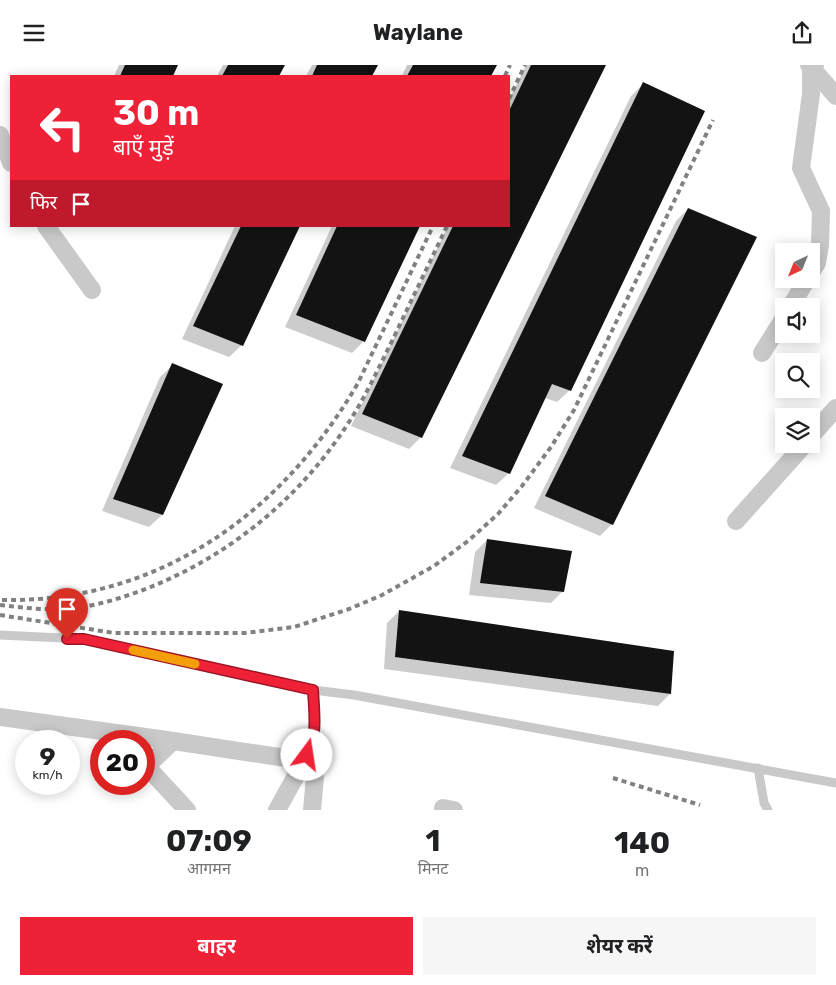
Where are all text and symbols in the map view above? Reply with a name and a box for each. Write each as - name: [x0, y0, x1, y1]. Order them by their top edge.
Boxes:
- icon: menu: [20, 19, 48, 47]
- text: Waylane: [373, 19, 463, 46]
- icon: share: [788, 19, 816, 47]
- text: 30 m: [113, 92, 199, 134]
- icon: left: [30, 95, 95, 160]
- text: बाएँ मुड़ें: [113, 134, 174, 161]
- icon: arrive: [67, 190, 95, 218]
- text: फिर: [30, 191, 57, 214]
- north arrow: [775, 243, 820, 287]
- map controls: [775, 243, 820, 453]
- button: sound: [775, 298, 820, 343]
- button: search: [775, 353, 820, 398]
- button: layers: [775, 408, 820, 453]
- pin: [46, 588, 88, 639]
- icon: arrive: [53, 595, 81, 623]
- position arrow: [280, 728, 332, 780]
- speed limit sign: 20: [90, 730, 155, 795]
- text: 9: [39, 742, 56, 771]
- text: km/h: [33, 768, 62, 782]
- text: 07:09: [166, 823, 252, 859]
- text: 1: [426, 823, 441, 859]
- text: 140: [614, 825, 670, 861]
- text: आगमन: [187, 859, 231, 878]
- text: मिनट: [418, 859, 448, 878]
- text: m: [635, 861, 649, 880]
- button: बाहर: [20, 917, 413, 975]
- button: शेयर करें: [423, 917, 816, 975]

